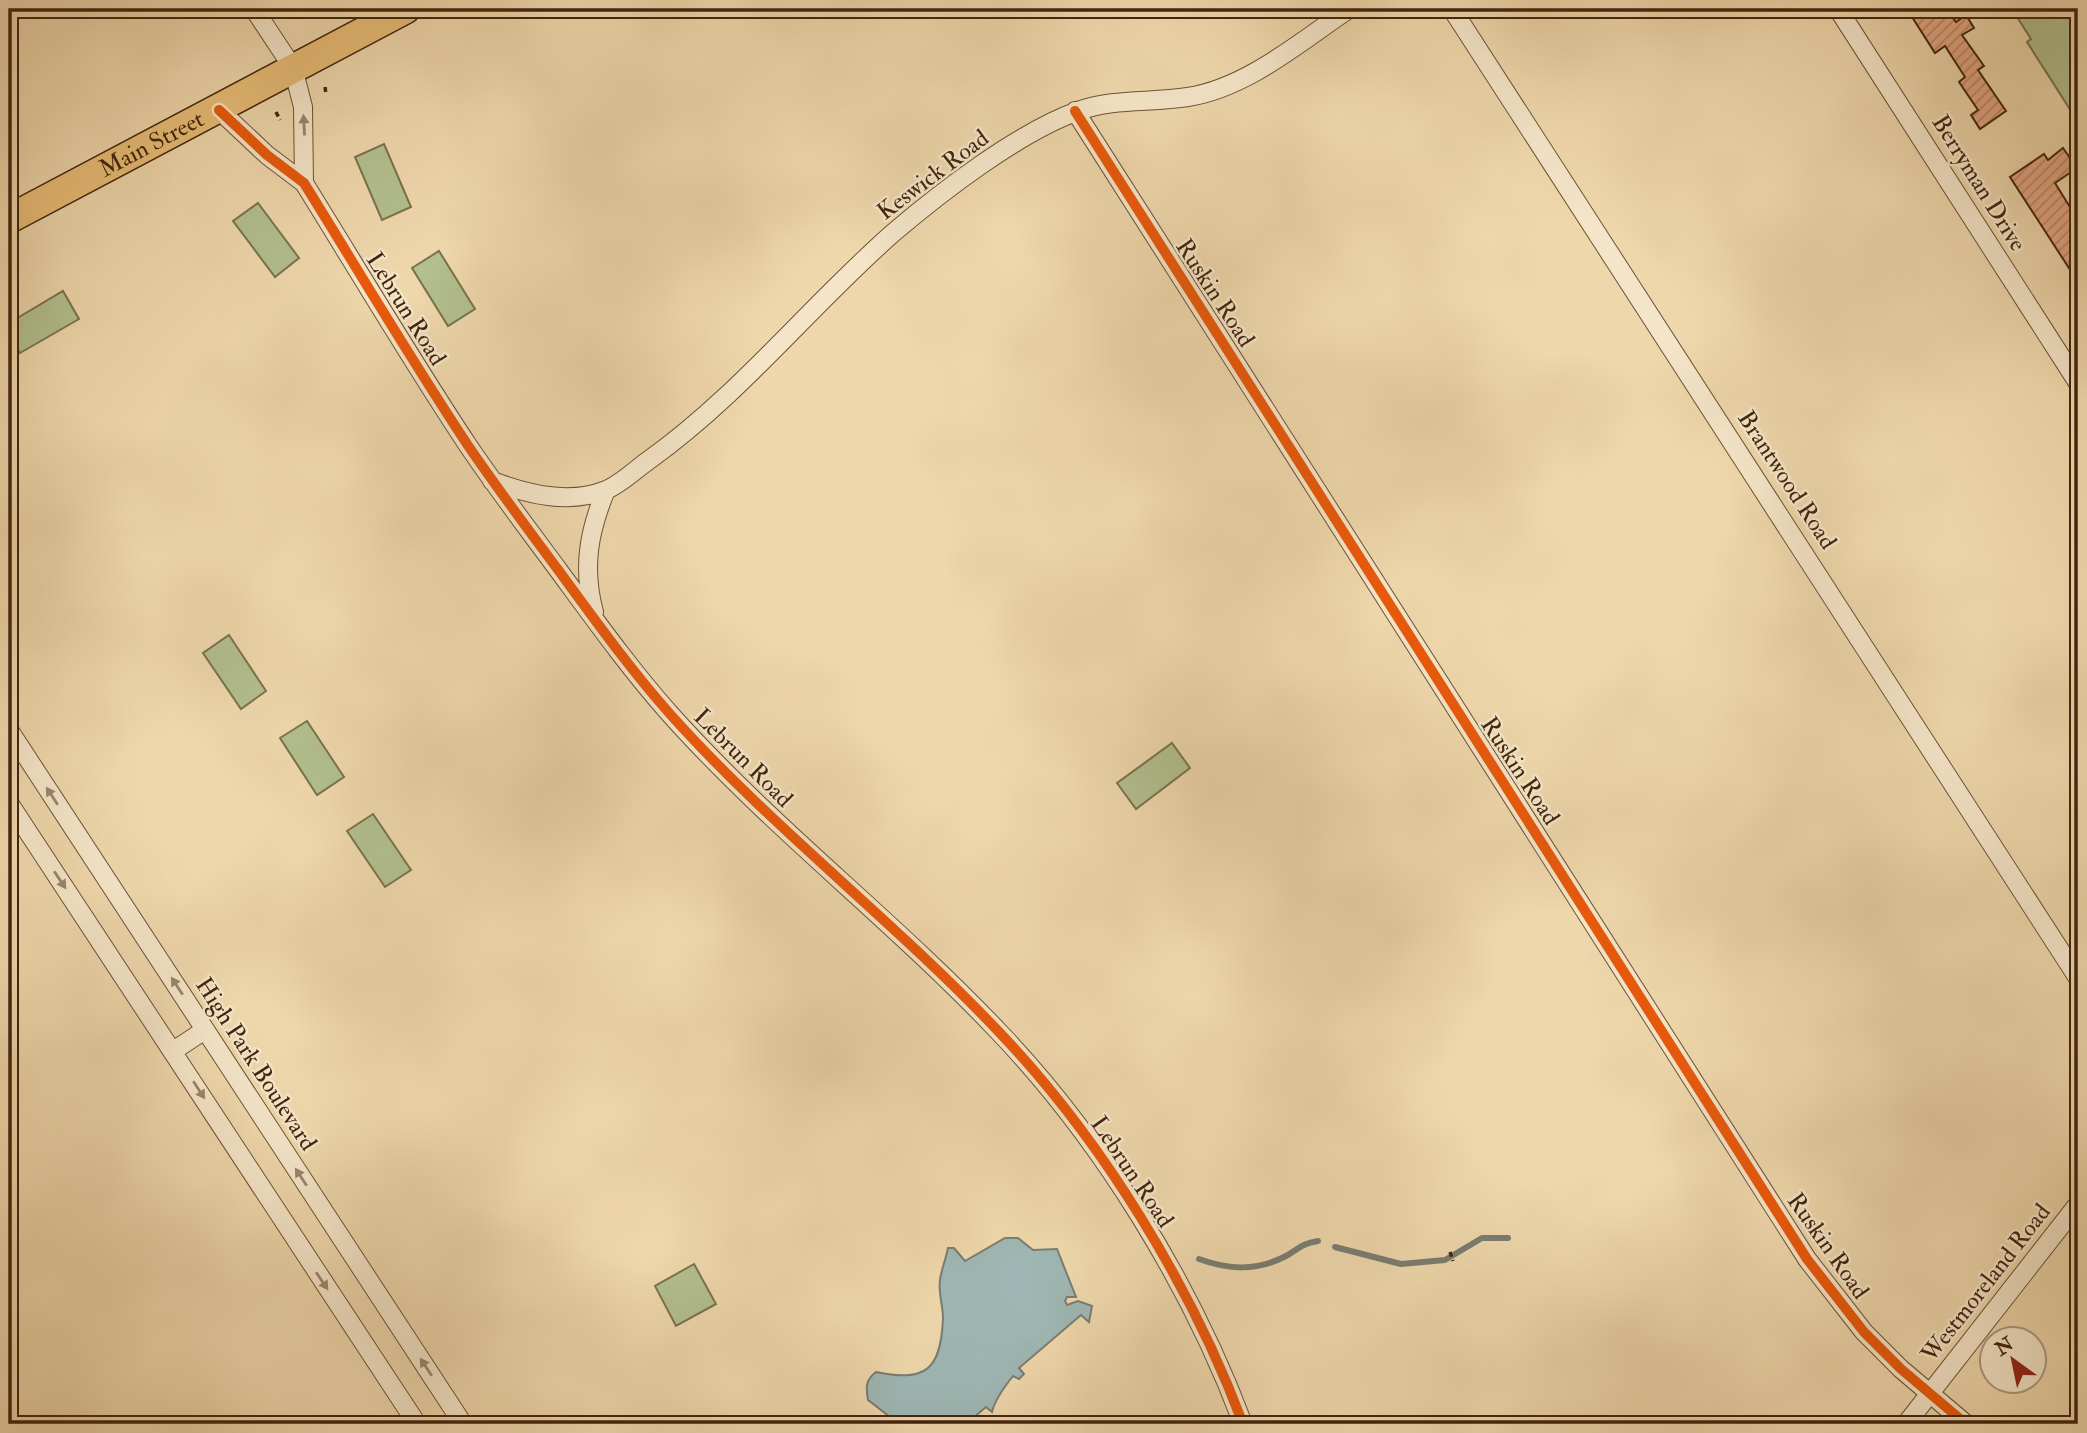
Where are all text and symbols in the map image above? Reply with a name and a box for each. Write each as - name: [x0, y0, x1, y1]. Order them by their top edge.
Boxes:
- street label: Main Street: [93, 103, 209, 184]
- street label: Berryman Drive: [1925, 109, 2033, 257]
- one-way arrow: [299, 114, 310, 136]
- street label: Keswick Road: [871, 123, 995, 227]
- street label: Ruskin Road: [1168, 233, 1262, 353]
- street label: Lebrun Road: [359, 246, 453, 372]
- street label: Brantwood Road: [1731, 405, 1843, 555]
- street label: Lebrun Road: [687, 702, 799, 814]
- street label: Ruskin Road: [1473, 711, 1567, 831]
- one-way arrow: [45, 787, 59, 805]
- one-way arrow: [53, 871, 67, 889]
- street label: High Park Boulevard: [188, 971, 324, 1157]
- one-way arrow: [170, 977, 183, 996]
- one-way arrow: [192, 1081, 205, 1100]
- street label: Lebrun Road: [1083, 1110, 1181, 1234]
- one-way arrow: [294, 1168, 308, 1186]
- street label: Ruskin Road: [1780, 1187, 1876, 1305]
- street label: Westmoreland Road: [1914, 1197, 2058, 1369]
- one-way arrow: [316, 1271, 329, 1291]
- north arrow: [1979, 1324, 2048, 1394]
- text: N: [1990, 1331, 2019, 1362]
- one-way arrow: [419, 1357, 432, 1377]

